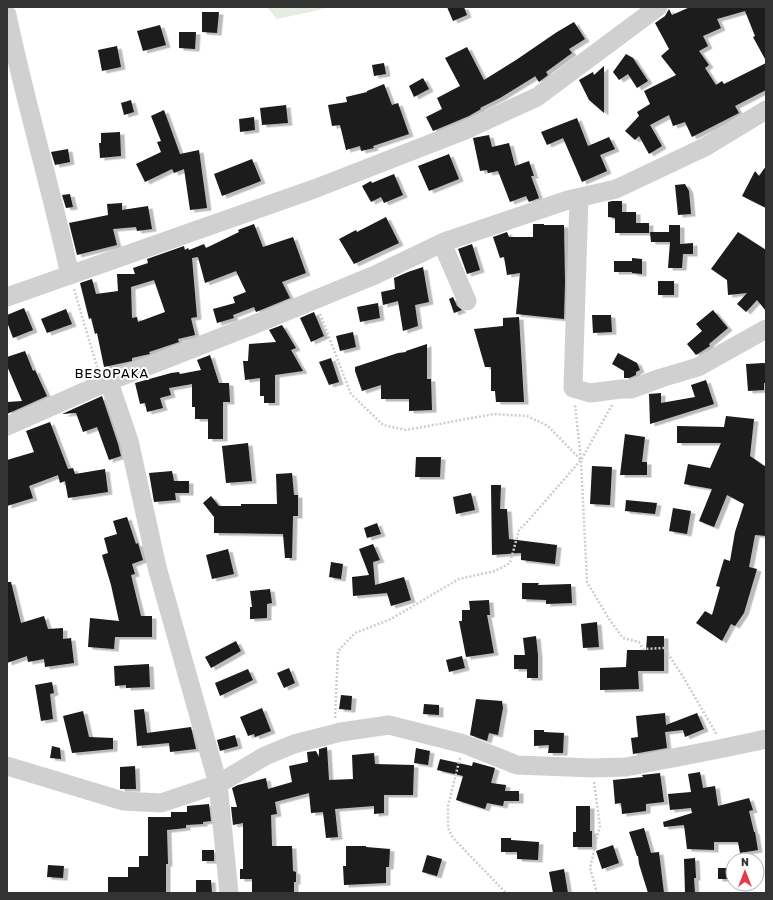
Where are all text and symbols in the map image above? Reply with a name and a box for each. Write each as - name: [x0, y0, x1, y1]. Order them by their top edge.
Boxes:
- district label: BESOPAKA: [75, 366, 149, 381]
- north arrow: [725, 852, 765, 892]
- text: N: [741, 856, 749, 869]

